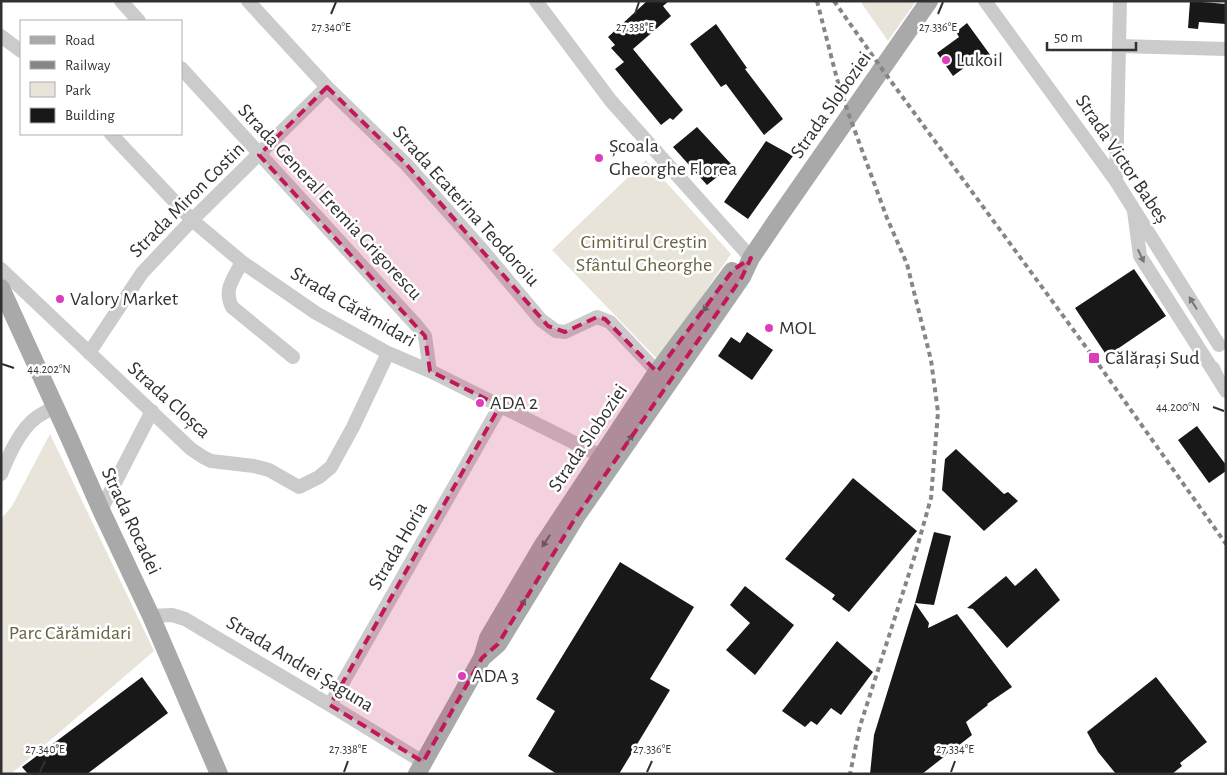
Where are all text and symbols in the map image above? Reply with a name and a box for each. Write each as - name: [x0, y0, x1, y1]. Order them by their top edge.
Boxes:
- legend: [20, 20, 182, 135]
- scale bar: [1047, 20, 1136, 52]
- text: 27.340°E: [311, 21, 351, 33]
- text: 27.338°E: [616, 21, 654, 33]
- text: 27.336°E: [919, 21, 957, 33]
- text: 50 m: [1054, 30, 1083, 45]
- text: Road: [65, 33, 95, 48]
- street label: Strada Sloboziei: [787, 48, 875, 162]
- place label: Lukoil: [956, 50, 1003, 70]
- marker: Lukoil: [940, 54, 952, 66]
- text: Railway: [65, 58, 111, 73]
- text: Park: [65, 83, 91, 98]
- street label: Strada Victor Babeș: [1071, 91, 1172, 227]
- street label: Strada General Eremia Grigorescu: [234, 100, 426, 304]
- text: Building: [65, 108, 115, 123]
- street label: Strada Ecaterina Teodoroiu: [389, 122, 543, 290]
- place label: Școala Gheorghe Florea: [609, 136, 737, 179]
- street label: Strada Miron Costin: [126, 139, 248, 261]
- marker: Școala Gheorghe Florea: [593, 152, 605, 164]
- park label: Cimitirul Creștin Sfântul Gheorghe: [576, 232, 712, 275]
- one-way arrow: [1138, 249, 1146, 263]
- street label: Strada Cărămidari: [287, 263, 419, 351]
- place label: Valory Market: [70, 289, 179, 309]
- marker: Valory Market: [54, 293, 66, 305]
- one-way arrow: [1188, 297, 1197, 310]
- one-way arrow: [701, 299, 712, 312]
- place label: MOL: [779, 318, 816, 338]
- marker: MOL: [763, 322, 775, 334]
- place label: Călărași Sud: [1105, 348, 1200, 369]
- marker: Călărași Sud: [1087, 351, 1101, 365]
- street label: Strada Cloșca: [123, 358, 214, 443]
- text: 44.202°N: [27, 363, 71, 375]
- street label: Strada Sloboziei: [545, 381, 631, 495]
- place label: ADA 2: [490, 393, 538, 413]
- marker: ADA 2: [474, 397, 486, 409]
- text: 44.200°N: [1156, 401, 1200, 413]
- one-way arrow: [624, 433, 634, 447]
- street label: Strada Rocadei: [98, 464, 164, 578]
- street label: Strada Horia: [365, 499, 431, 593]
- one-way arrow: [541, 534, 550, 548]
- one-way arrow: [517, 599, 526, 612]
- street label: Strada Andrei Șaguna: [222, 612, 377, 717]
- park label: Parc Cărămidari: [9, 623, 131, 643]
- place label: ADA 3: [472, 666, 519, 686]
- marker: ADA 3: [456, 670, 468, 682]
- text: 27.340°E: [25, 743, 65, 755]
- text: 27.338°E: [329, 743, 367, 755]
- text: 27.336°E: [633, 743, 671, 755]
- text: 27.334°E: [936, 743, 974, 755]

